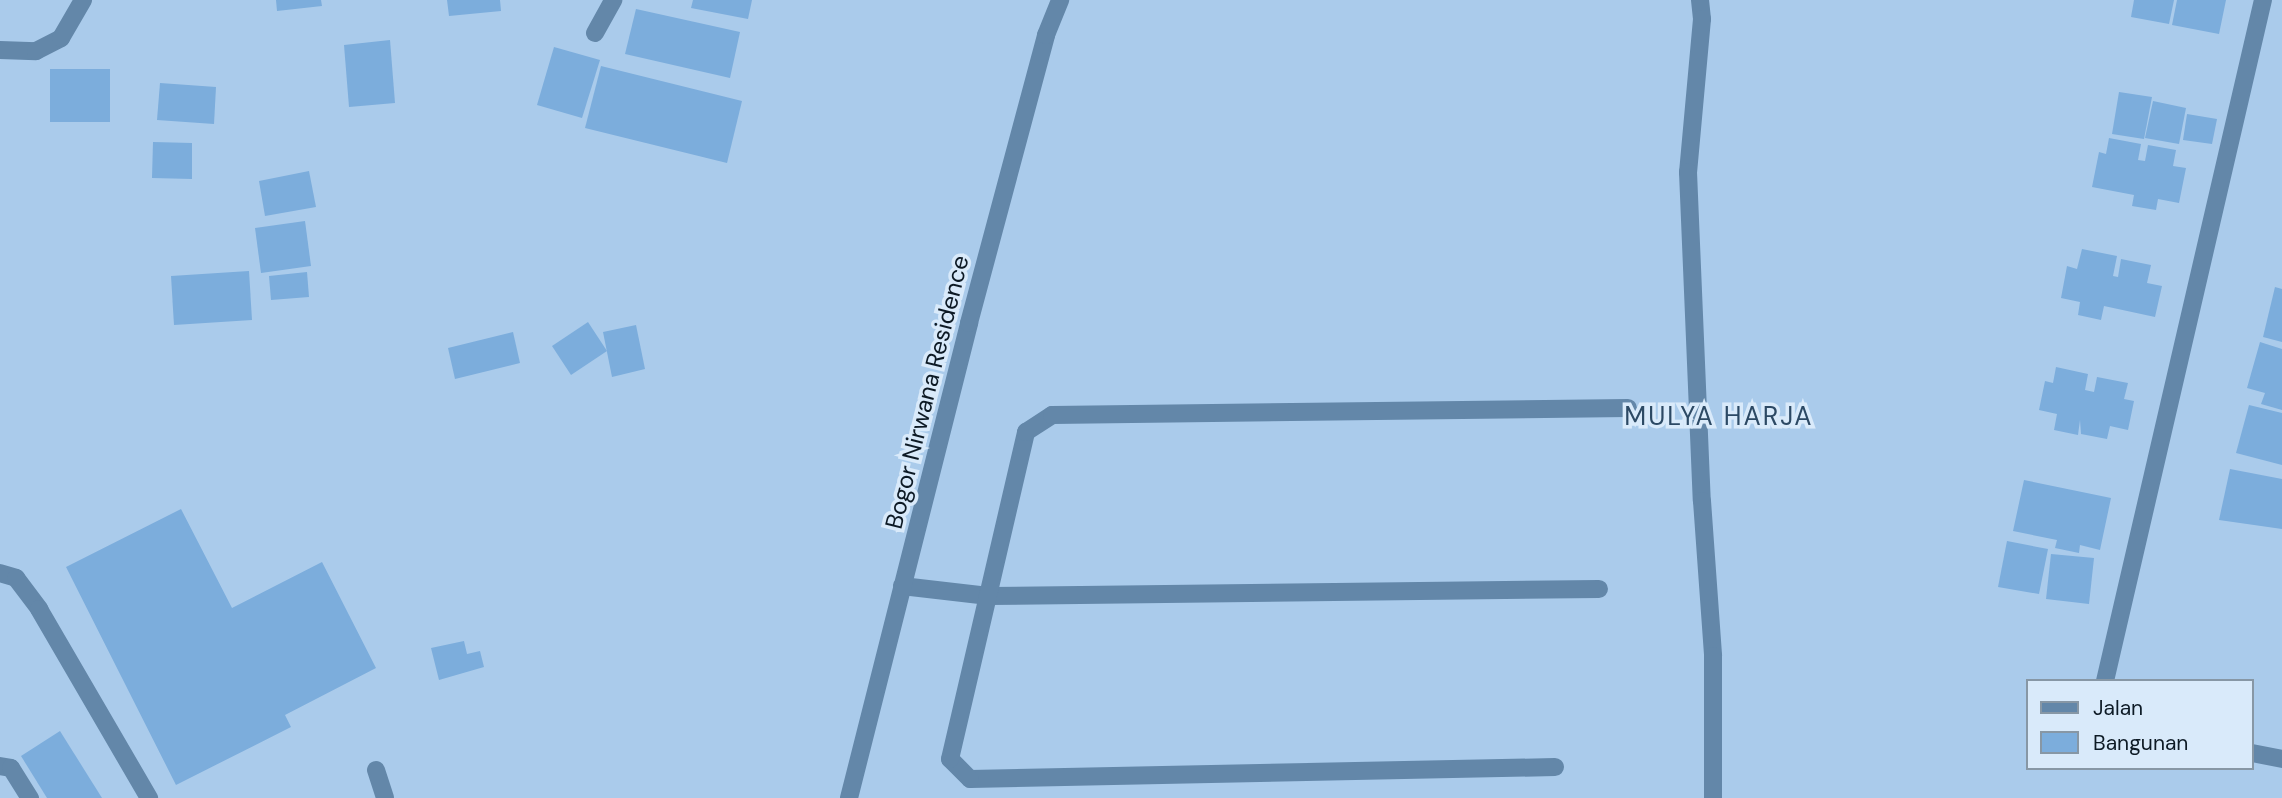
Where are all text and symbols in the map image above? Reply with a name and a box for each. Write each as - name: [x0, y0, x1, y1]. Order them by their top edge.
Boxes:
- street label: Bogor Nirwana Residence: [879, 252, 975, 532]
- district label: MULYA HARJA: [1626, 401, 1812, 433]
- legend: [2026, 679, 2254, 770]
- text: Jalan: [2093, 694, 2143, 722]
- text: Bangunan: [2093, 729, 2188, 757]

